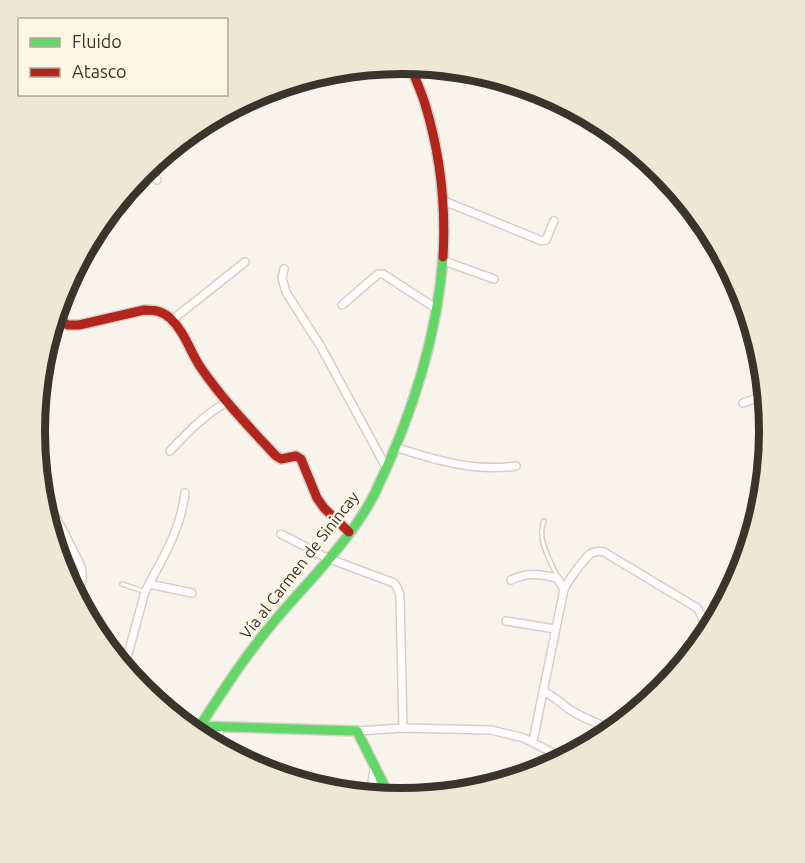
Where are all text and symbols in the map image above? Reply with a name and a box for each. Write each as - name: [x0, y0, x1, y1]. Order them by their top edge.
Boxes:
- legend: [18, 18, 228, 96]
- text: Fluido: [72, 31, 122, 51]
- text: Atasco: [72, 61, 127, 81]
- street label: Vía al Carmen de Sinincay: [236, 488, 362, 642]

